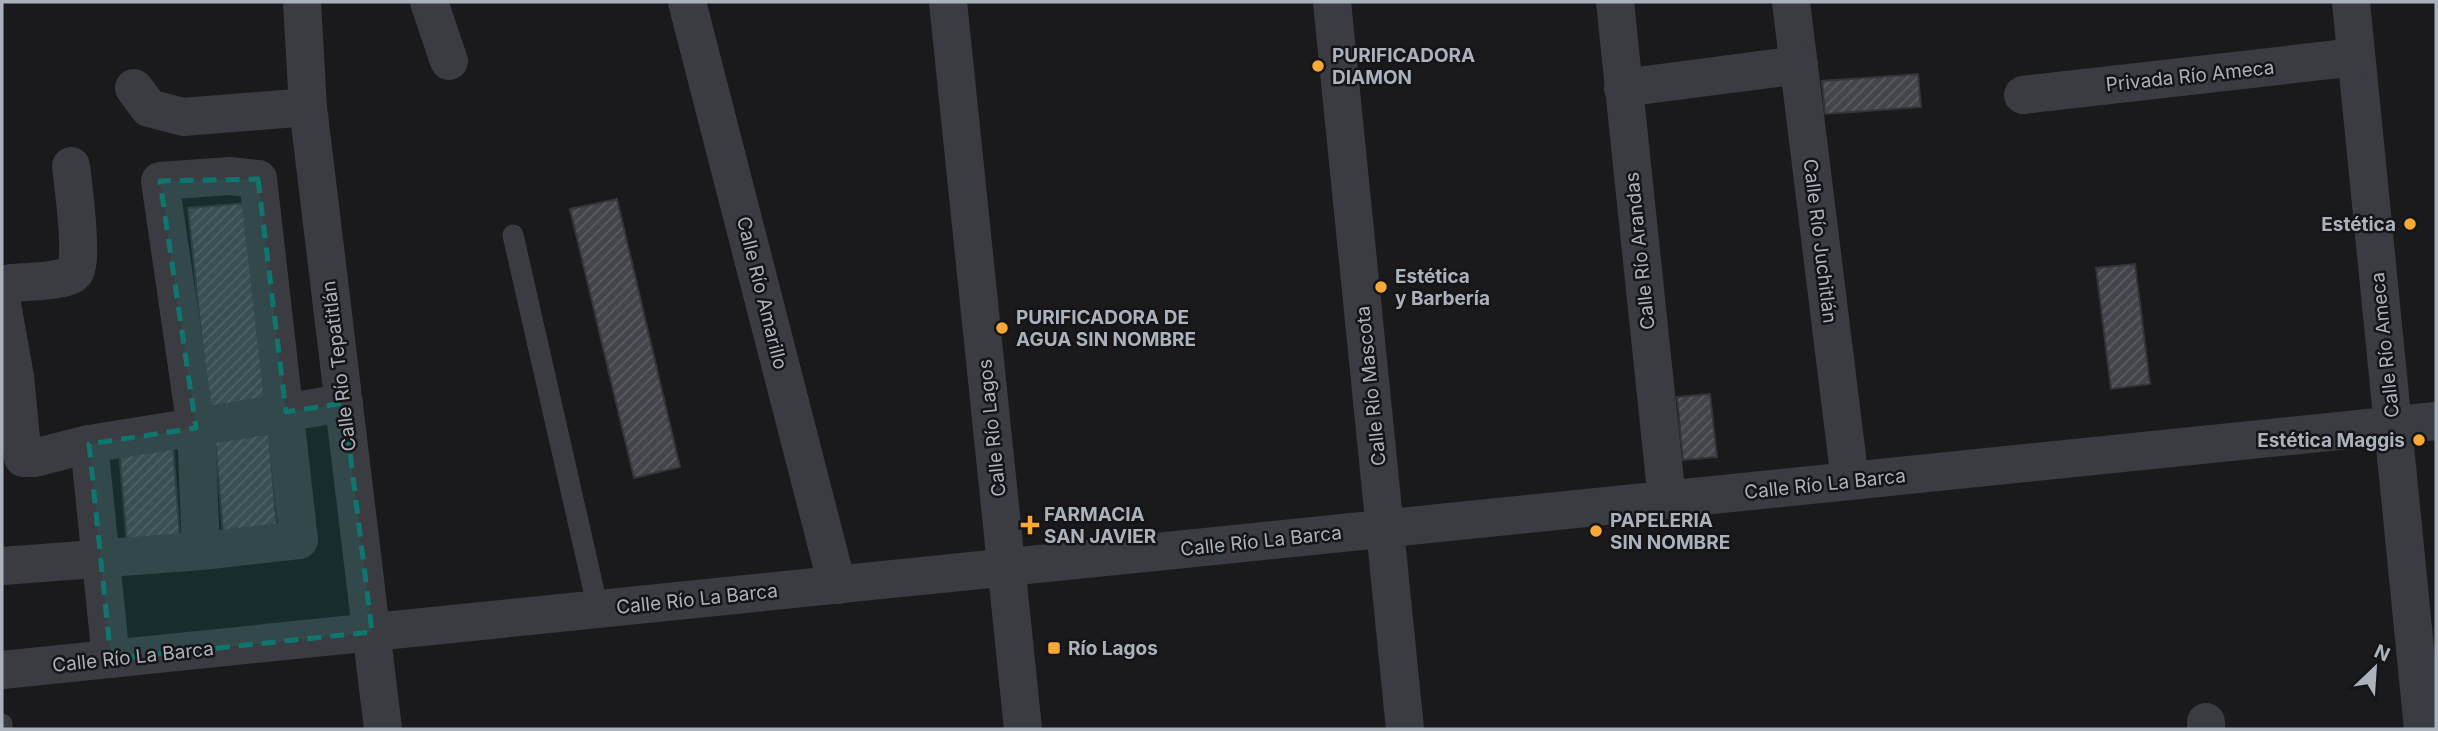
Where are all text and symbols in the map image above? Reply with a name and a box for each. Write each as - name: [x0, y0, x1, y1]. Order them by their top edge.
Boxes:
- place label: PURIFICADORA DIAMON: [1332, 44, 1475, 89]
- street label: Privada Río Ameca: [2105, 56, 2275, 96]
- marker: PURIFICADORA DIAMON: [1310, 58, 1326, 74]
- street label: Calle Río Juchitlán: [1799, 158, 1841, 324]
- street label: Calle Río Arandas: [1620, 171, 1660, 331]
- place label: Estética: [2321, 213, 2396, 236]
- street label: Calle Río Amarillo: [732, 214, 792, 372]
- marker: Estética: [2402, 216, 2418, 232]
- place label: Estética y Barbería: [1395, 265, 1490, 310]
- street label: Calle Río Ameca: [2366, 271, 2404, 419]
- street label: Calle Río Tepatitlán: [317, 279, 361, 453]
- marker: Estética y Barbería: [1373, 279, 1389, 295]
- street label: Calle Río Mascota: [1351, 305, 1391, 467]
- place label: PURIFICADORA DE AGUA SIN NOMBRE: [1016, 306, 1196, 351]
- marker: PURIFICADORA DE AGUA SIN NOMBRE: [994, 320, 1010, 336]
- street label: Calle Río Lagos: [973, 358, 1011, 498]
- place label: Estética Maggis: [2257, 429, 2405, 452]
- marker: Estética Maggis: [2411, 432, 2427, 448]
- street label: Calle Río La Barca: [1743, 464, 1907, 504]
- place label: FARMACIA SAN JAVIER: [1044, 503, 1157, 548]
- place label: PAPELERIA SIN NOMBRE: [1610, 509, 1730, 554]
- marker: FARMACIA SAN JAVIER: [1022, 517, 1038, 533]
- street label: Calle Río La Barca: [1179, 521, 1343, 561]
- marker: PAPELERIA SIN NOMBRE: [1588, 523, 1604, 539]
- street label: Calle Río La Barca: [615, 579, 779, 619]
- north arrow: [2340, 633, 2410, 703]
- street label: Calle Río La Barca: [51, 637, 215, 677]
- place label: Río Lagos: [1068, 637, 1158, 660]
- marker: Río Lagos: [1046, 640, 1062, 656]
- text: N: [2371, 640, 2393, 667]

